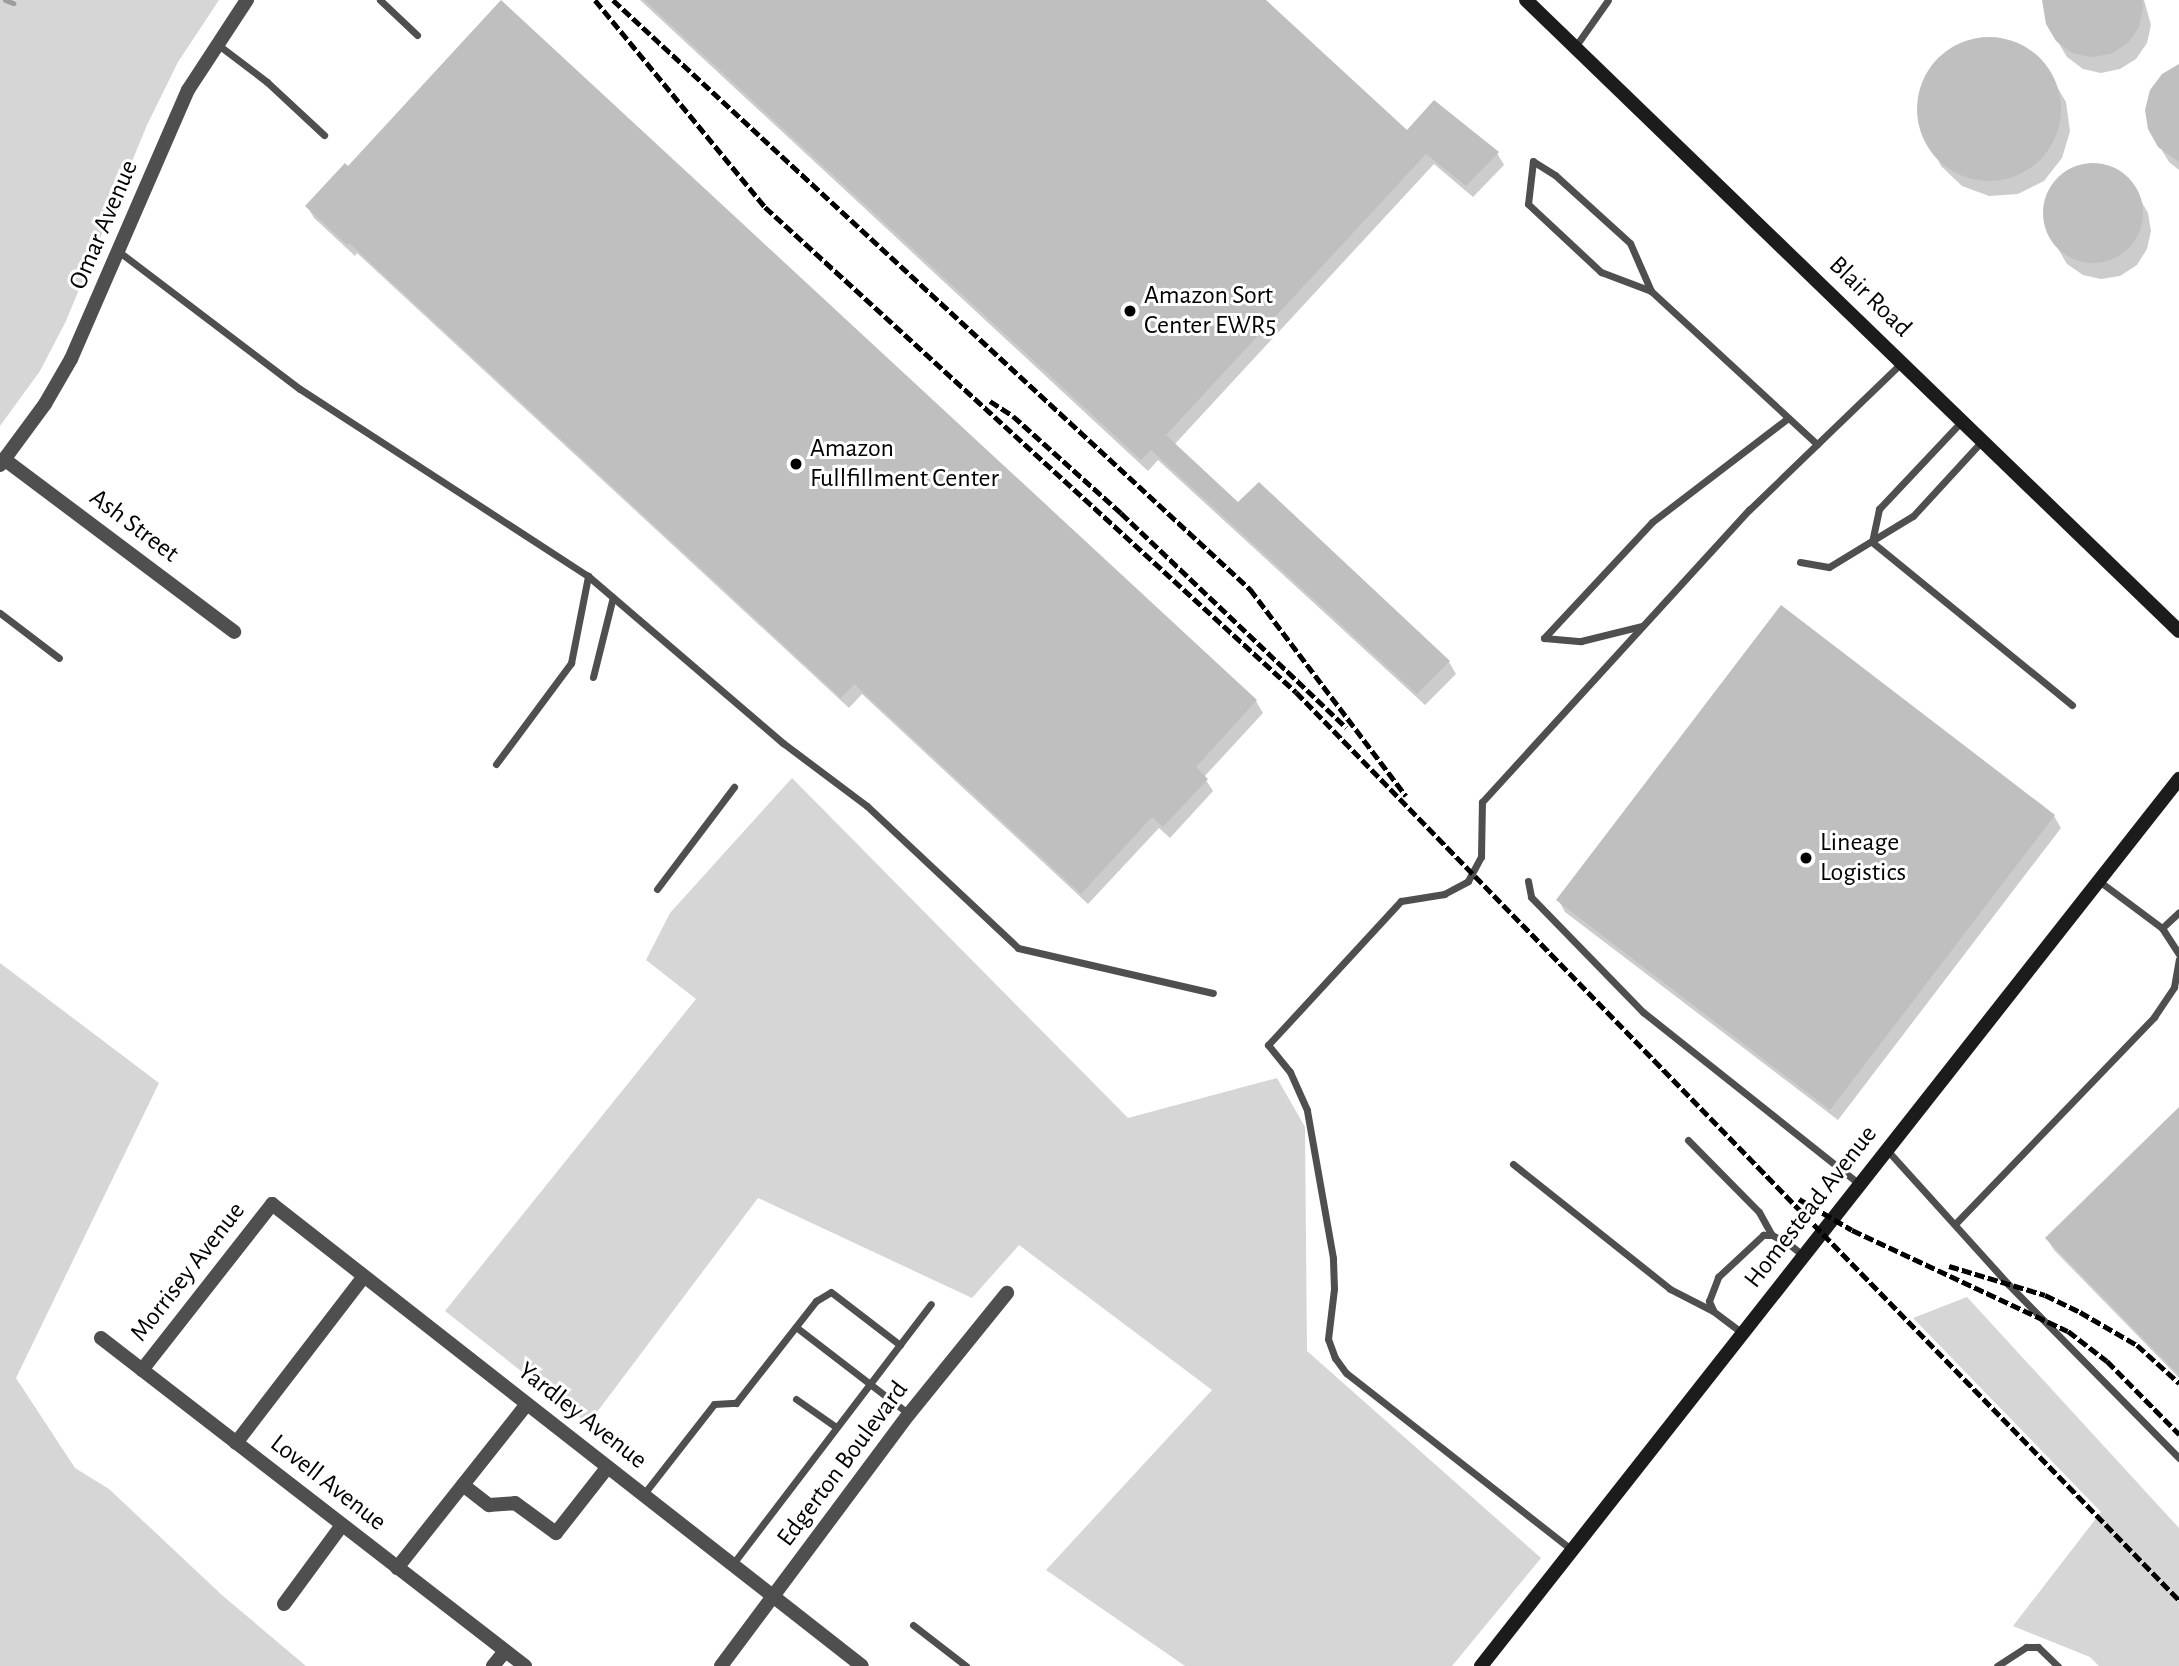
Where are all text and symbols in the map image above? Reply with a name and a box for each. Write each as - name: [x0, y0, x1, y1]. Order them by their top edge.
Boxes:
- street label: Omar Avenue: [63, 156, 145, 294]
- street label: Blair Road: [1822, 250, 1918, 344]
- place label: Amazon Sort Center EWR5: [1144, 280, 1276, 342]
- marker: Amazon Sort Center EWR5: [1122, 303, 1138, 319]
- place label: Amazon Fullfillment Center: [810, 433, 999, 494]
- marker: Amazon Fullfillment Center: [788, 456, 804, 472]
- street label: Ash Street: [83, 482, 185, 570]
- place label: Lineage Logistics: [1820, 827, 1906, 888]
- marker: Lineage Logistics: [1798, 850, 1814, 866]
- street label: Homestead Avenue: [1738, 1120, 1884, 1294]
- street label: Morrisey Avenue: [124, 1196, 252, 1348]
- street label: Yardley Avenue: [511, 1356, 653, 1476]
- street label: Edgerton Boulevard: [771, 1375, 915, 1553]
- street label: Lovell Avenue: [264, 1428, 392, 1538]

